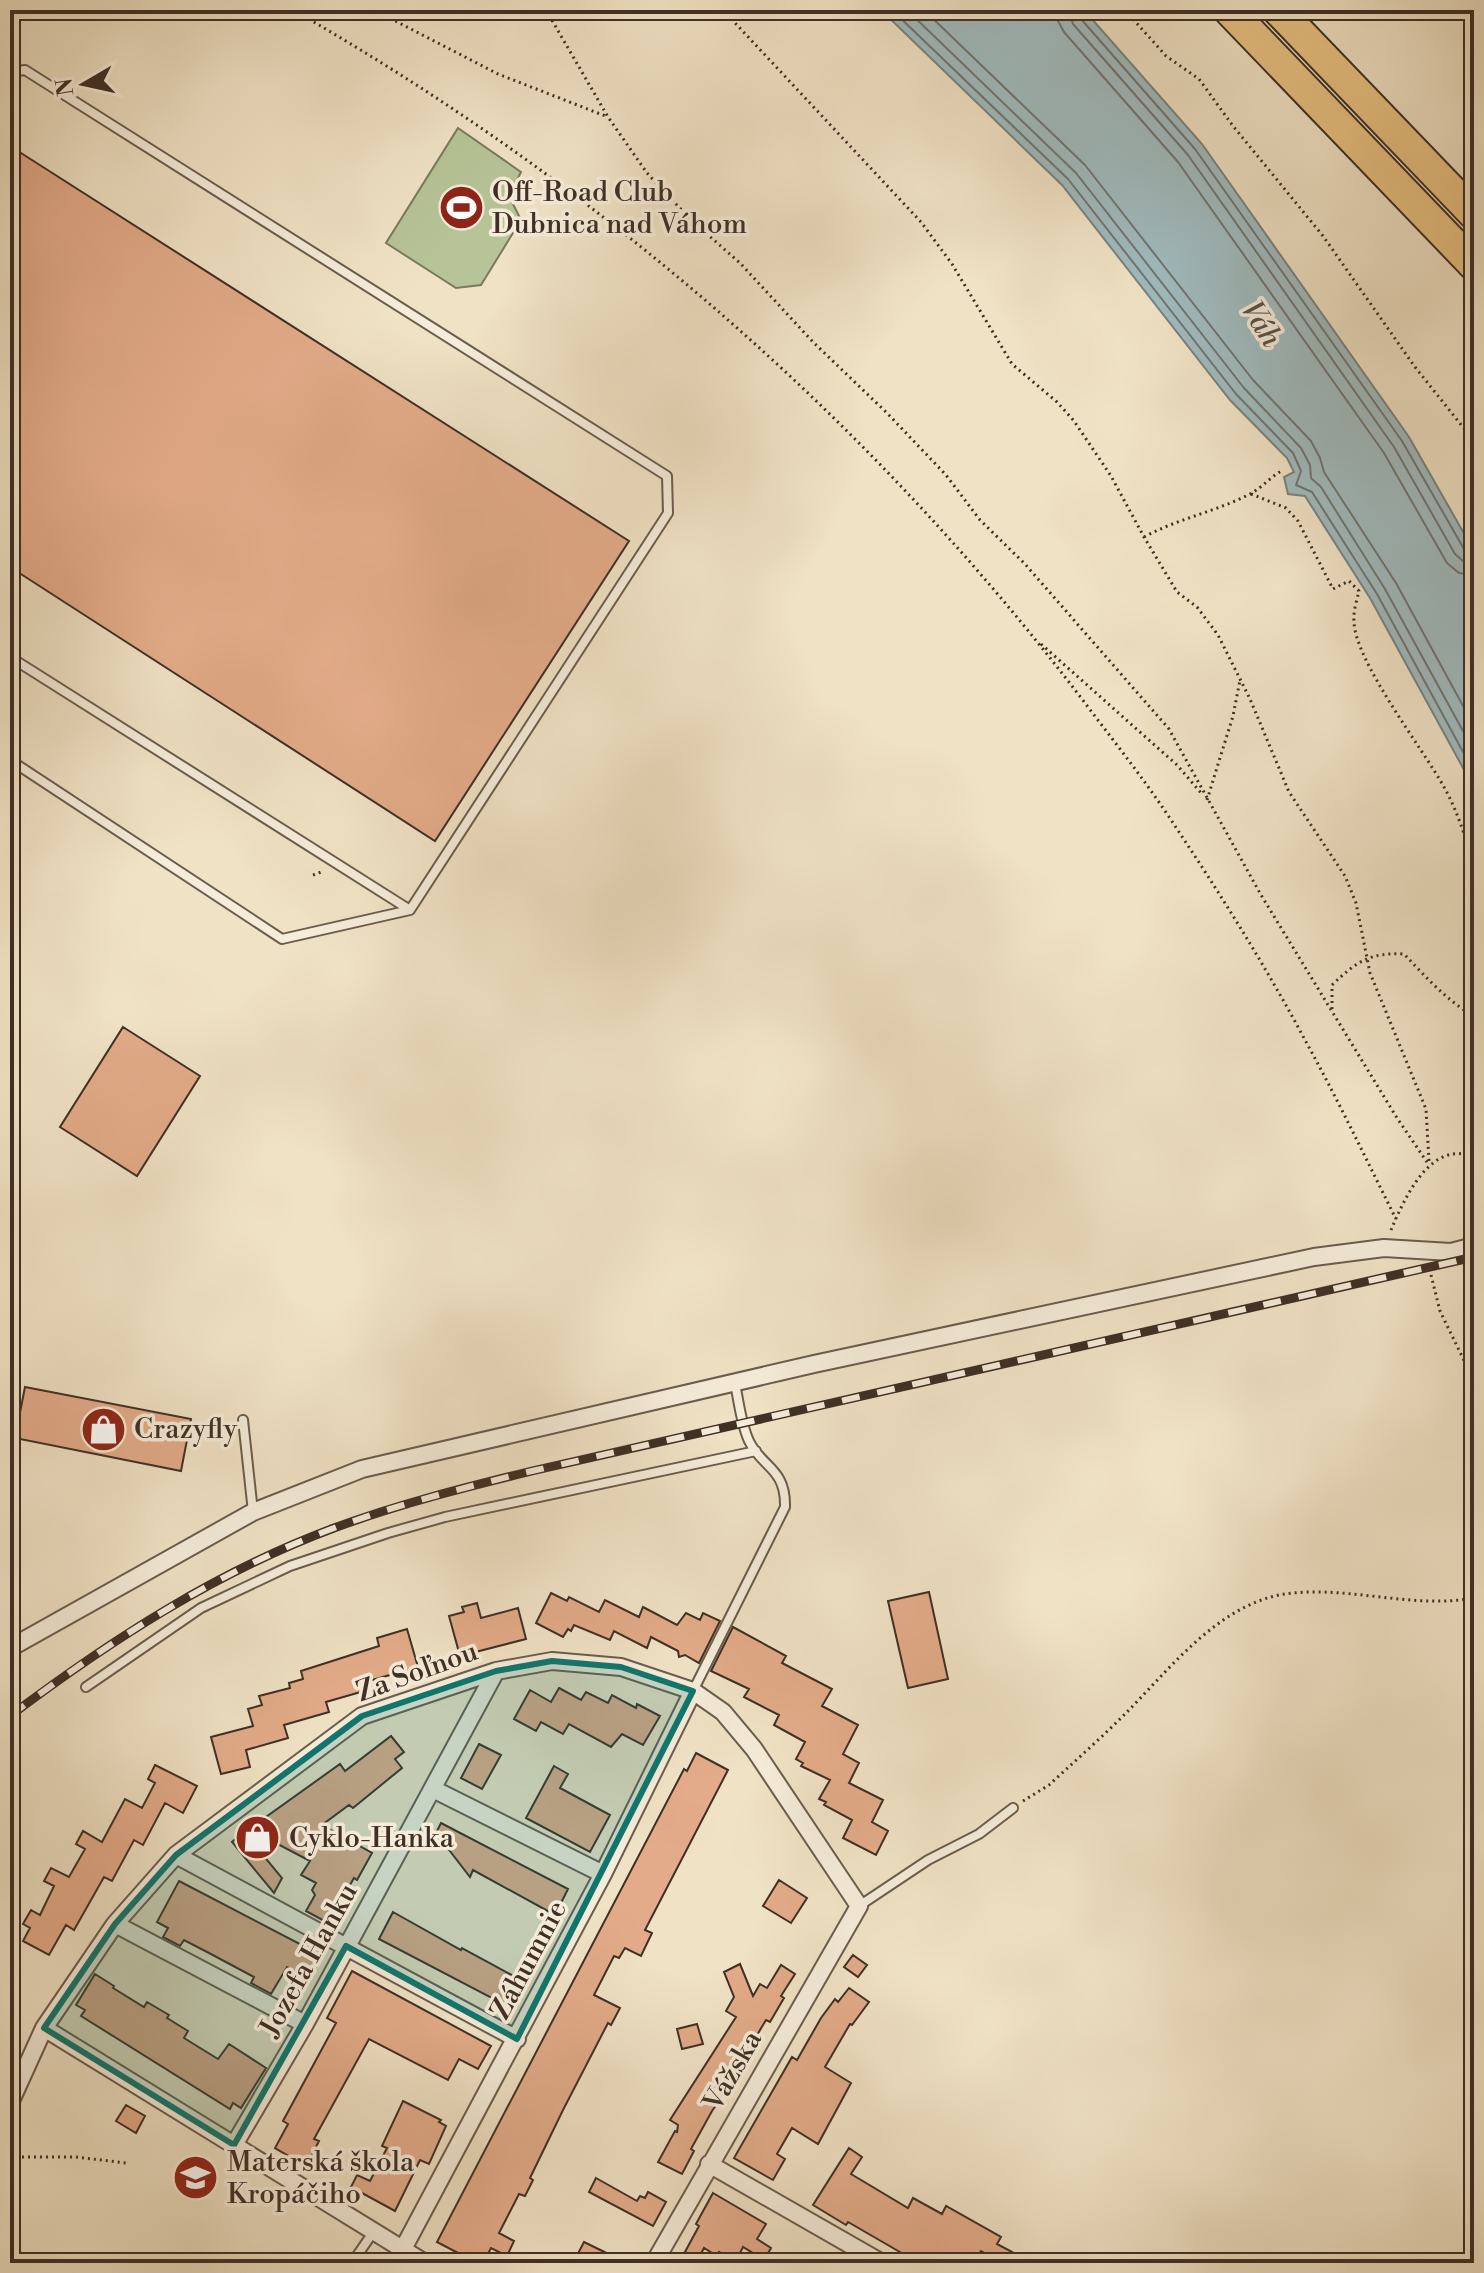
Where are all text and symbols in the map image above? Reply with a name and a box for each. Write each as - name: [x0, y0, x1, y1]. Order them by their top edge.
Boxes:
- north arrow: [44, 44, 124, 124]
- text: N: [51, 76, 80, 98]
- place label: Off-Road Club Dubnica nad Váhom: [492, 175, 747, 242]
- sports icon: Off-Road Club Dubnica nad Váhom: [437, 184, 485, 232]
- water label: Váh: [1232, 294, 1290, 355]
- shop icon: Crazyfly: [79, 1405, 127, 1453]
- place label: Crazyfly: [134, 1412, 237, 1447]
- street label: Za Soľnou: [352, 1634, 483, 1710]
- shop icon: Cyklo-Hanka: [234, 1814, 282, 1862]
- place label: Cyklo-Hanka: [289, 1821, 455, 1856]
- street label: Jozefa Hanku: [252, 1877, 366, 2044]
- street label: Záhumnie: [483, 1895, 575, 2025]
- street label: Vážska: [696, 2024, 770, 2118]
- place label: Materská škola Kropáčiho: [227, 2145, 415, 2212]
- school or university icon: Materská škola Kropáčiho: [172, 2154, 220, 2202]

